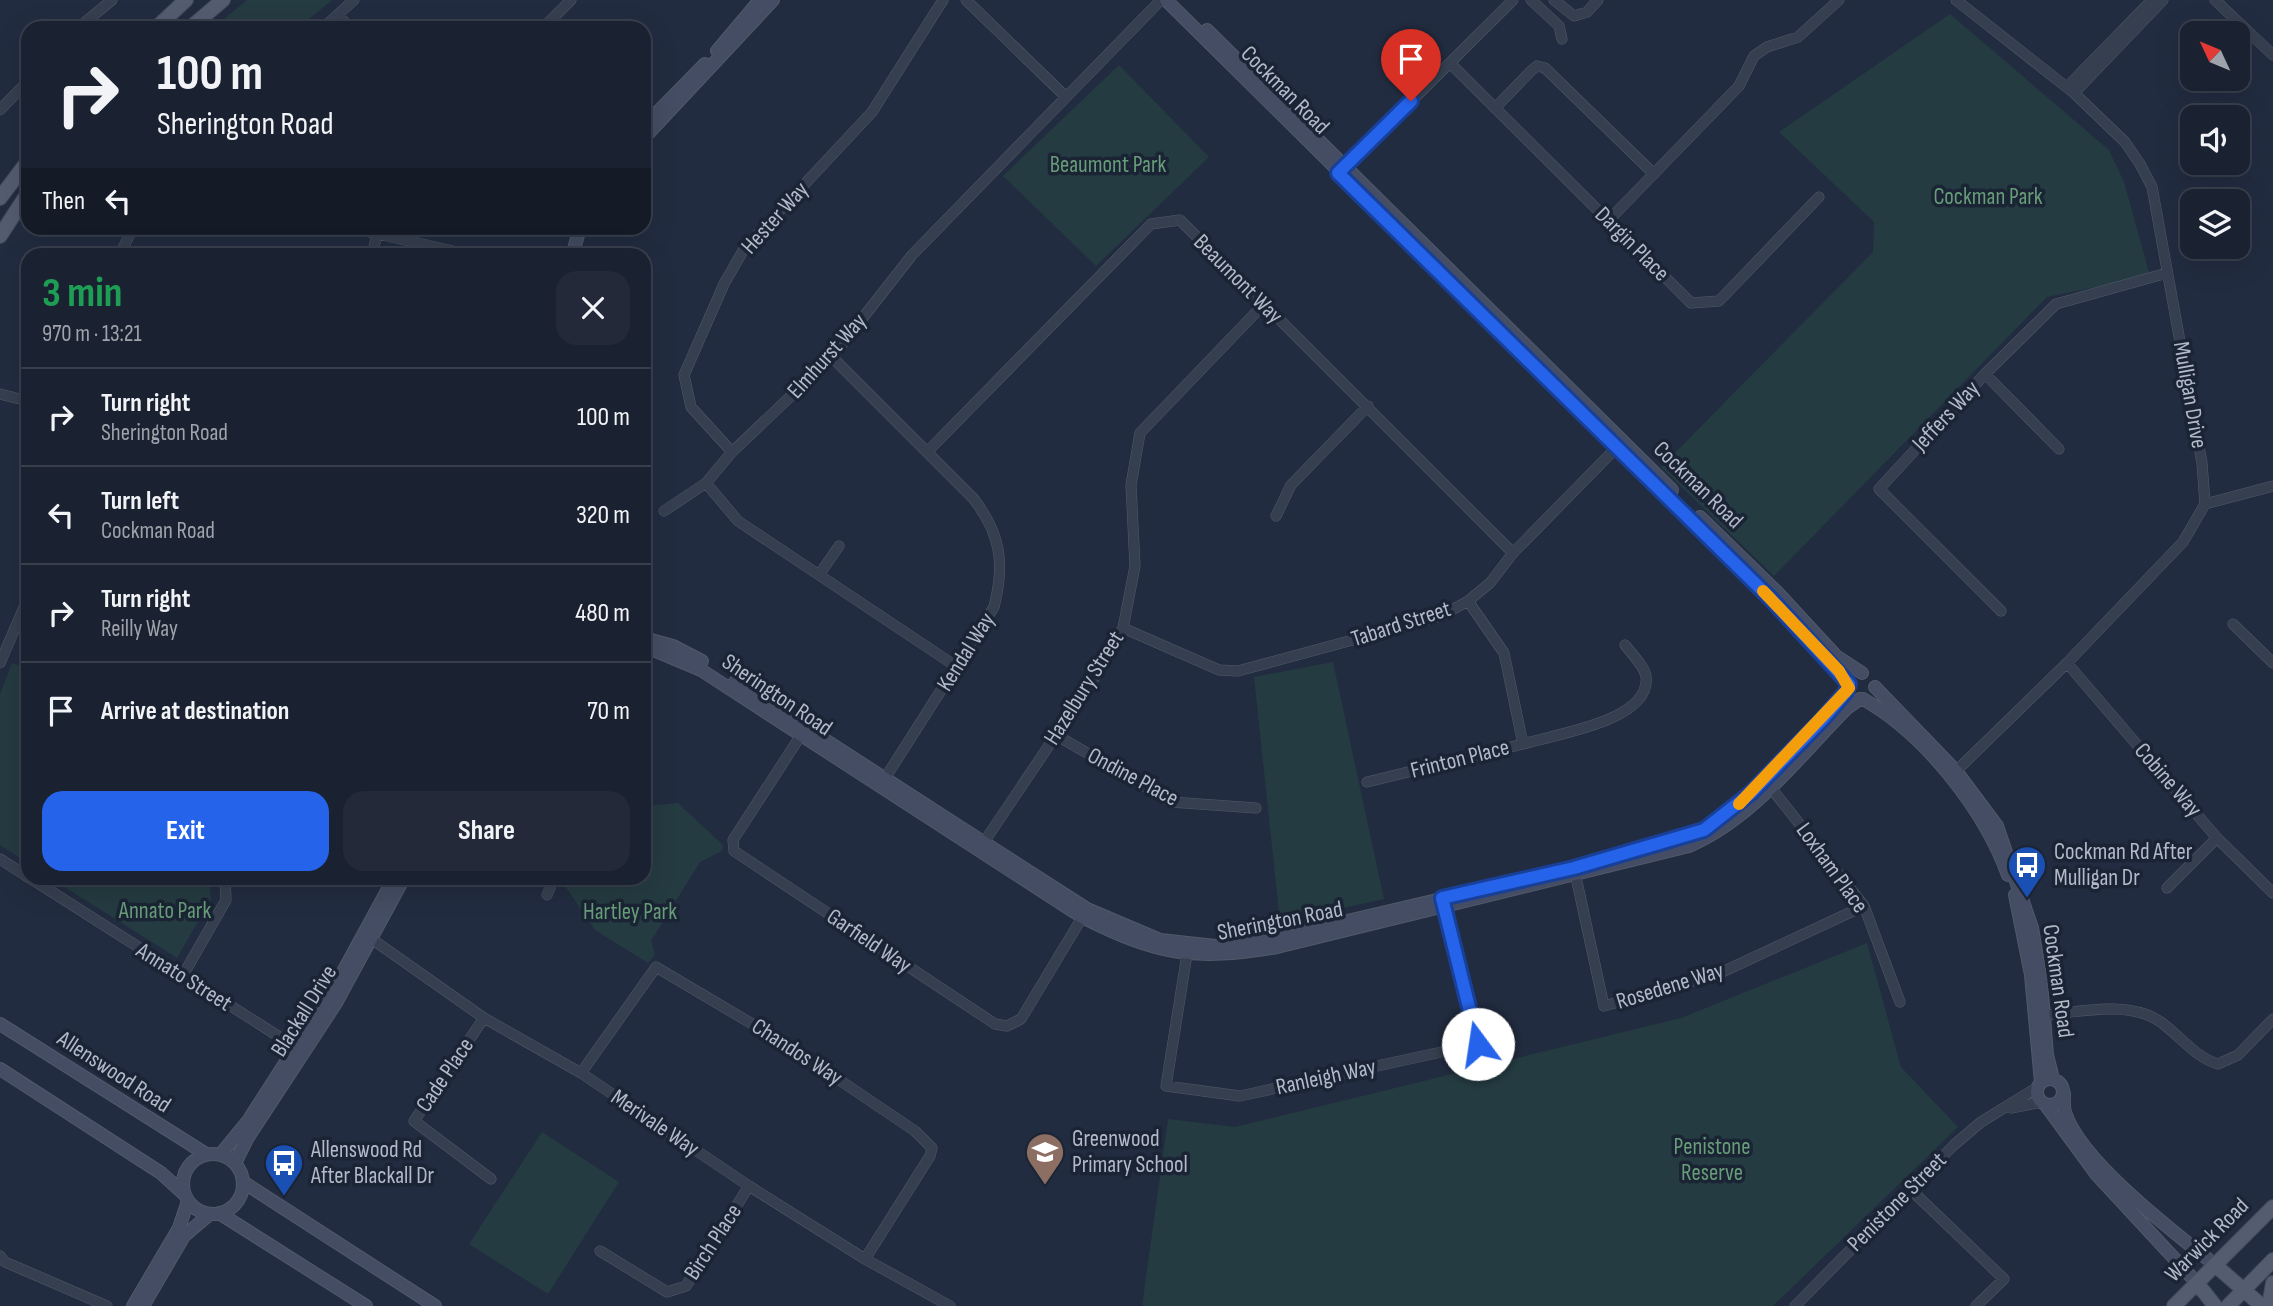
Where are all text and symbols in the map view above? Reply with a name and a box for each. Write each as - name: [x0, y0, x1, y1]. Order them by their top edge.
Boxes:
- north arrow: [2180, 21, 2250, 91]
- map controls: [2180, 21, 2250, 259]
- pin: [1381, 29, 1441, 101]
- street label: Cockman Road: [1235, 40, 1335, 140]
- icon: arrive: [1392, 40, 1430, 78]
- text: 100 m: [157, 45, 263, 104]
- icon: right: [42, 49, 133, 140]
- text: Sherington Road: [157, 105, 334, 144]
- button: sound: [2180, 105, 2250, 175]
- park label: Beaumont Park: [1050, 151, 1167, 179]
- street label: Hester Way: [735, 176, 815, 260]
- icon: left: [99, 182, 137, 220]
- park label: Cockman Park: [1933, 183, 2043, 211]
- text: Then: [42, 186, 85, 217]
- button: layers: [2180, 189, 2250, 259]
- street label: Dargin Place: [1589, 201, 1675, 287]
- street label: Beaumont Way: [1187, 228, 1289, 330]
- text: 3 min: [42, 268, 122, 319]
- button: close: [556, 271, 630, 345]
- street label: Elmhurst Way: [781, 307, 873, 404]
- text: 970 m · 13:21: [42, 320, 142, 348]
- street label: Mulligan Drive: [2167, 339, 2213, 451]
- street label: Jeffers Way: [1906, 375, 1986, 458]
- text: Turn right: [101, 388, 190, 419]
- icon: right: [42, 398, 80, 436]
- text: 100 m: [577, 402, 630, 433]
- text: Sherington Road: [101, 419, 228, 447]
- street label: Cockman Road: [1647, 435, 1749, 535]
- text: Turn left: [101, 486, 179, 517]
- icon: left: [42, 496, 80, 534]
- text: 320 m: [576, 500, 630, 531]
- text: Cockman Road: [101, 517, 215, 545]
- text: Turn right: [101, 584, 190, 615]
- icon: right: [42, 594, 80, 632]
- street label: Tabard Street: [1348, 595, 1454, 653]
- text: 480 m: [575, 598, 630, 629]
- street label: Kendal Way: [931, 607, 1001, 696]
- text: Reilly Way: [101, 615, 178, 643]
- street label: Hazelbury Street: [1038, 626, 1130, 750]
- street label: Sherington Road: [717, 648, 837, 742]
- icon: arrive: [42, 692, 80, 730]
- text: Arrive at destination: [101, 696, 289, 727]
- text: 70 m: [587, 696, 630, 727]
- street label: Frinton Place: [1408, 733, 1512, 785]
- street label: Cobine Way: [2128, 737, 2208, 823]
- street label: Ondine Place: [1083, 741, 1183, 813]
- button: Exit: [42, 791, 329, 871]
- button: Share: [343, 791, 630, 871]
- street label: Loxham Place: [1790, 817, 1874, 919]
- place label: Cockman Rd After Mulligan Dr: [2054, 838, 2193, 892]
- bus stop icon: Cockman Rd After Mulligan Dr: [2006, 844, 2048, 899]
- street label: Sherington Road: [1215, 895, 1345, 947]
- park label: Annato Park: [118, 897, 211, 925]
- park label: Hartley Park: [583, 898, 677, 926]
- street label: Garfield Way: [821, 903, 917, 979]
- street label: Cockman Road: [2036, 923, 2080, 1039]
- street label: Annato Street: [130, 936, 237, 1017]
- street label: Rosedene Way: [1613, 956, 1727, 1016]
- street label: Blackall Drive: [265, 960, 343, 1062]
- position arrow: [1441, 1007, 1515, 1081]
- street label: Chandos Way: [746, 1012, 848, 1092]
- street label: Allenswood Road: [51, 1024, 176, 1119]
- street label: Cade Place: [410, 1033, 480, 1117]
- street label: Ranleigh Way: [1273, 1053, 1379, 1101]
- street label: Merivale Way: [606, 1083, 705, 1163]
- place label: Greenwood Primary School: [1072, 1125, 1188, 1179]
- school or university icon: Greenwood Primary School: [1024, 1131, 1066, 1186]
- park label: Penistone Reserve: [1674, 1133, 1750, 1187]
- place label: Allenswood Rd After Blackall Dr: [310, 1136, 435, 1190]
- bus stop icon: Allenswood Rd After Blackall Dr: [263, 1142, 305, 1197]
- street label: Penistone Street: [1841, 1146, 1953, 1258]
- street label: Warwick Road: [2159, 1192, 2255, 1288]
- street label: Birch Place: [678, 1199, 748, 1285]

